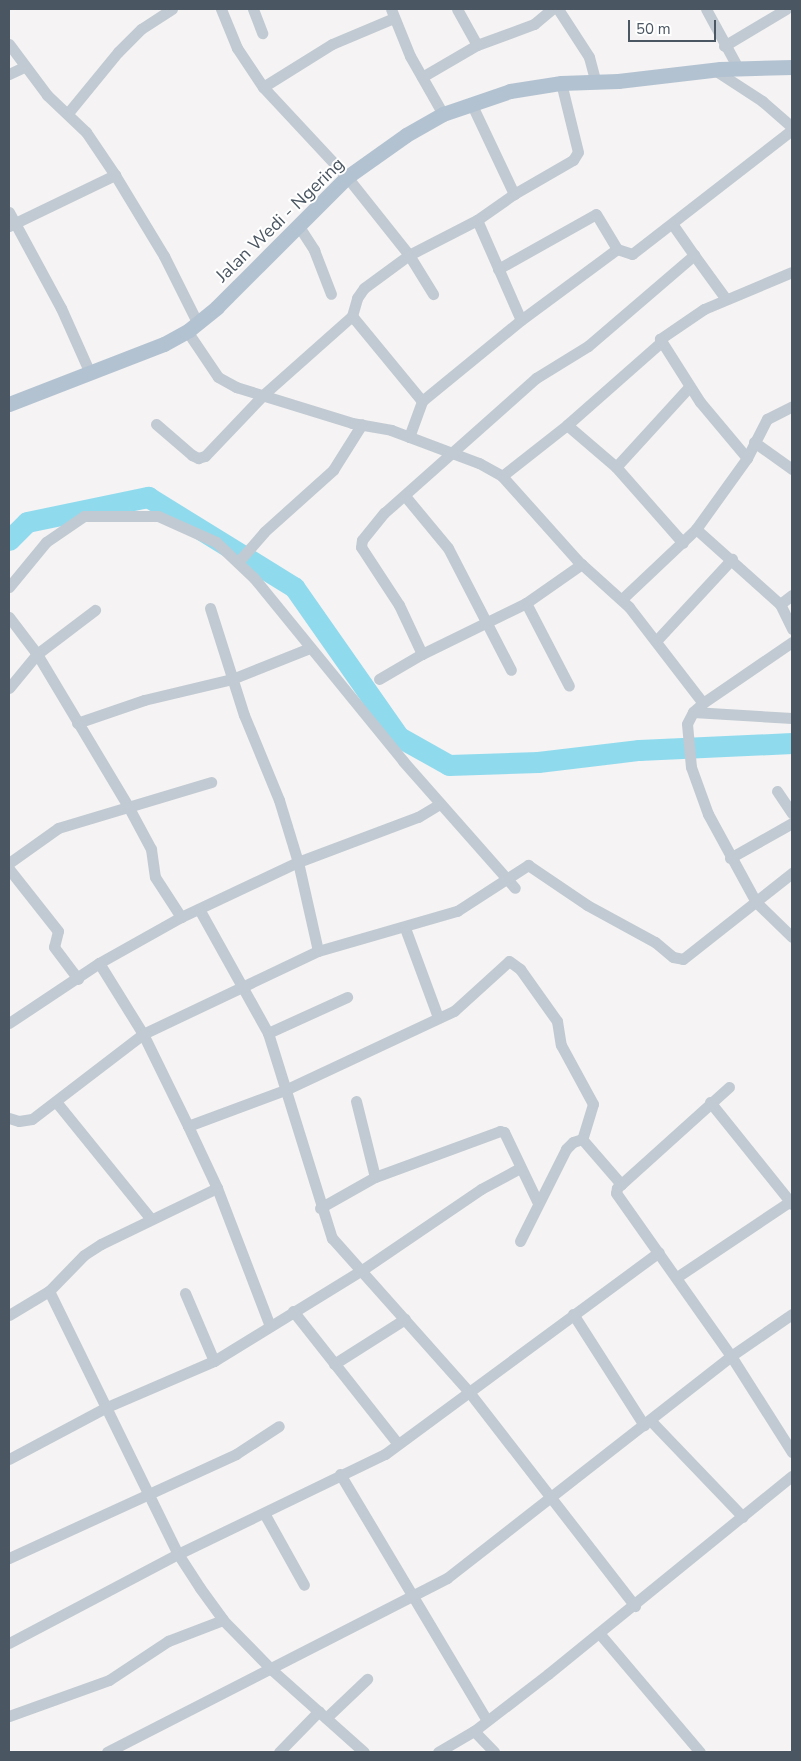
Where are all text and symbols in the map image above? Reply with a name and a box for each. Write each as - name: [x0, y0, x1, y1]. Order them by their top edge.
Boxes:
- scale bar: [631, 10, 718, 42]
- text: 50 m: [636, 19, 671, 39]
- street label: Jalan Wedi - Ngering: [211, 153, 349, 287]

